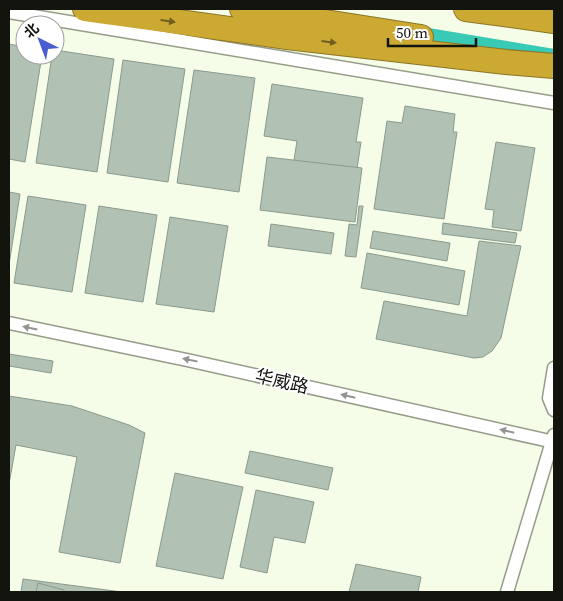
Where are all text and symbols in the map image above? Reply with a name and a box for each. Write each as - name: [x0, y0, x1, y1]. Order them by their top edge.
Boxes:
- north arrow: [15, 15, 65, 65]
- scale bar: [388, 15, 476, 47]
- one-way arrow: [161, 17, 177, 25]
- text: 北: [19, 18, 43, 42]
- text: 50 m: [396, 22, 428, 43]
- one-way arrow: [322, 38, 338, 46]
- one-way arrow: [22, 323, 38, 331]
- one-way arrow: [182, 356, 197, 364]
- street label: 华威路: [253, 363, 311, 399]
- one-way arrow: [341, 392, 356, 400]
- one-way arrow: [499, 427, 514, 435]

